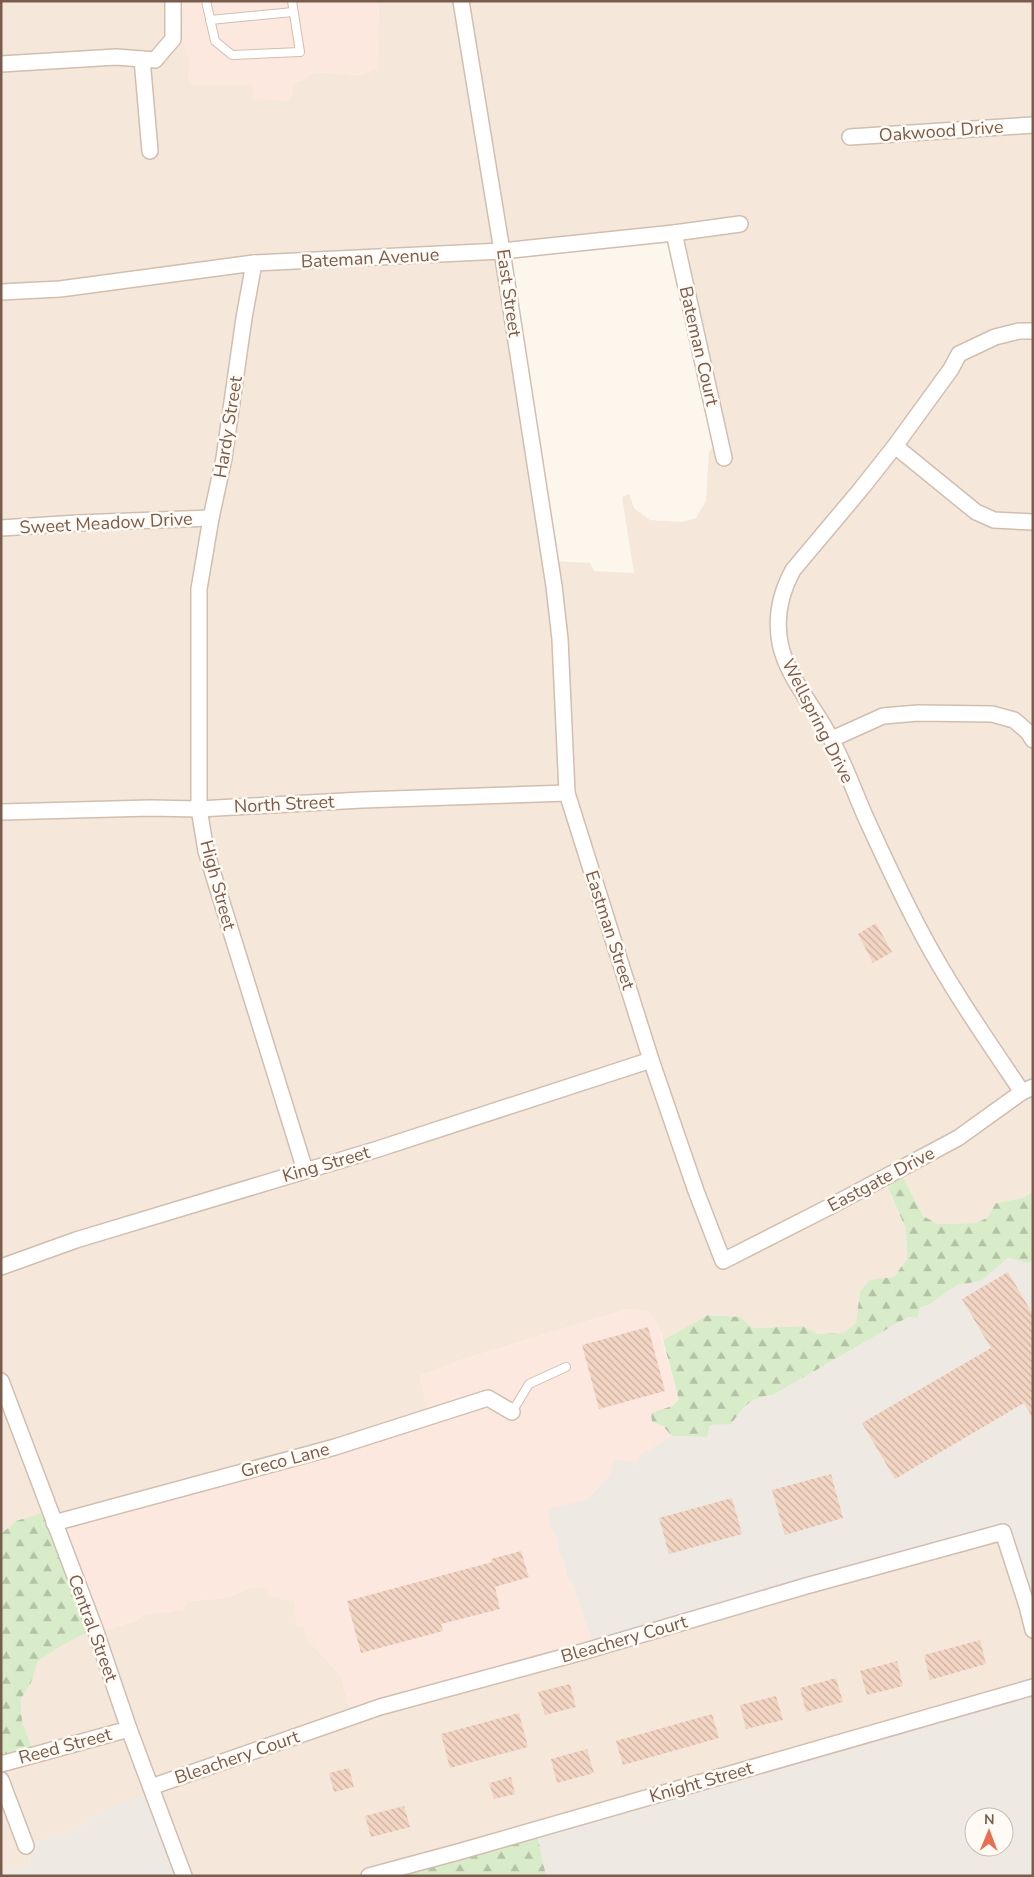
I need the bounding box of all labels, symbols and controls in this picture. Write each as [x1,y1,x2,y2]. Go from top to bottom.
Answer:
street label: Oakwood Drive [878,115,1004,147]
street label: Bateman Avenue [300,242,440,274]
street label: East Street [491,248,527,339]
street label: Bateman Court [674,284,725,409]
street label: Hardy Street [208,374,248,480]
street label: Sweet Meadow Drive [19,506,193,540]
street label: Wellspring Drive [776,655,860,787]
street label: North Street [233,789,336,819]
street label: High Street [194,837,242,933]
street label: Eastman Street [579,867,641,993]
street label: King Street [279,1140,373,1188]
street label: Eastgate Drive [823,1141,939,1217]
street label: Greco Lane [238,1437,332,1483]
street label: Central Street [62,1571,124,1686]
street label: Bleachery Court [558,1609,691,1668]
street label: Reed Street [16,1722,115,1770]
street label: Bleachery Court [171,1724,303,1790]
street label: Knight Street [647,1756,756,1808]
north arrow [964,1807,1014,1857]
text: N [984,1810,995,1829]

